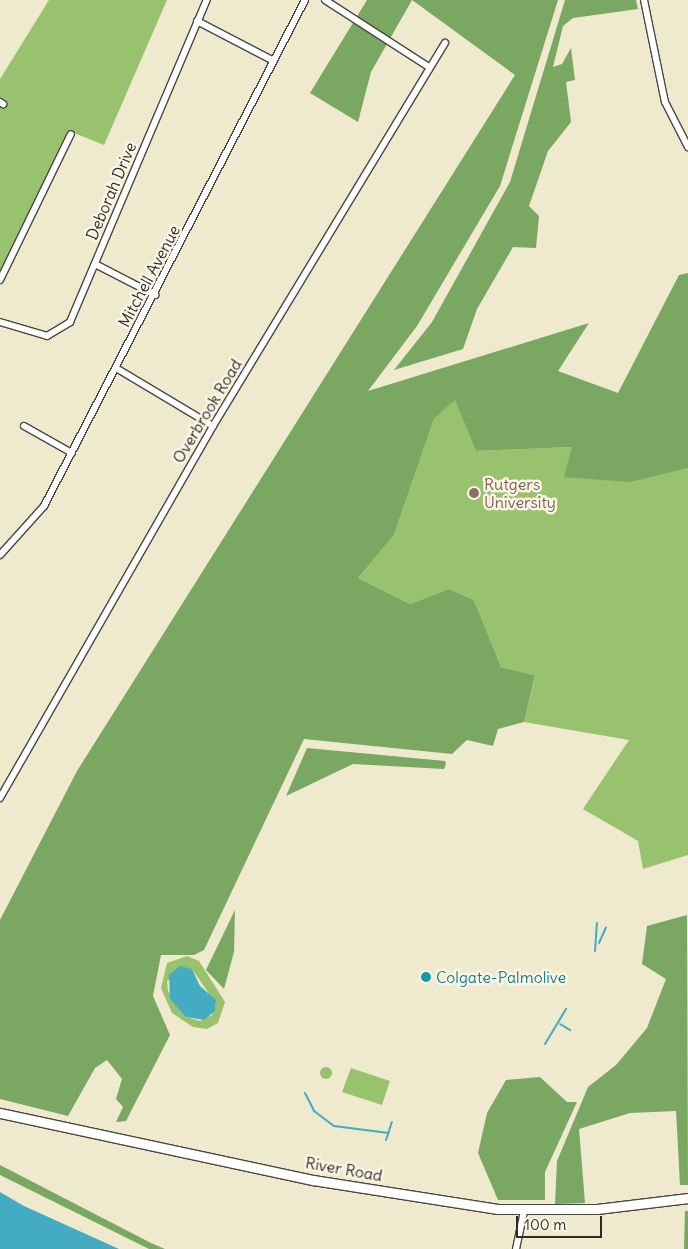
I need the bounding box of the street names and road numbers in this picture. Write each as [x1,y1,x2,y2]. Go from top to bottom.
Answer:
street label: Deborah Drive [82,139,140,243]
street label: Mitchell Avenue [114,222,184,330]
street label: Overbrook Road [168,355,246,467]
street label: River Road [304,1153,384,1185]

